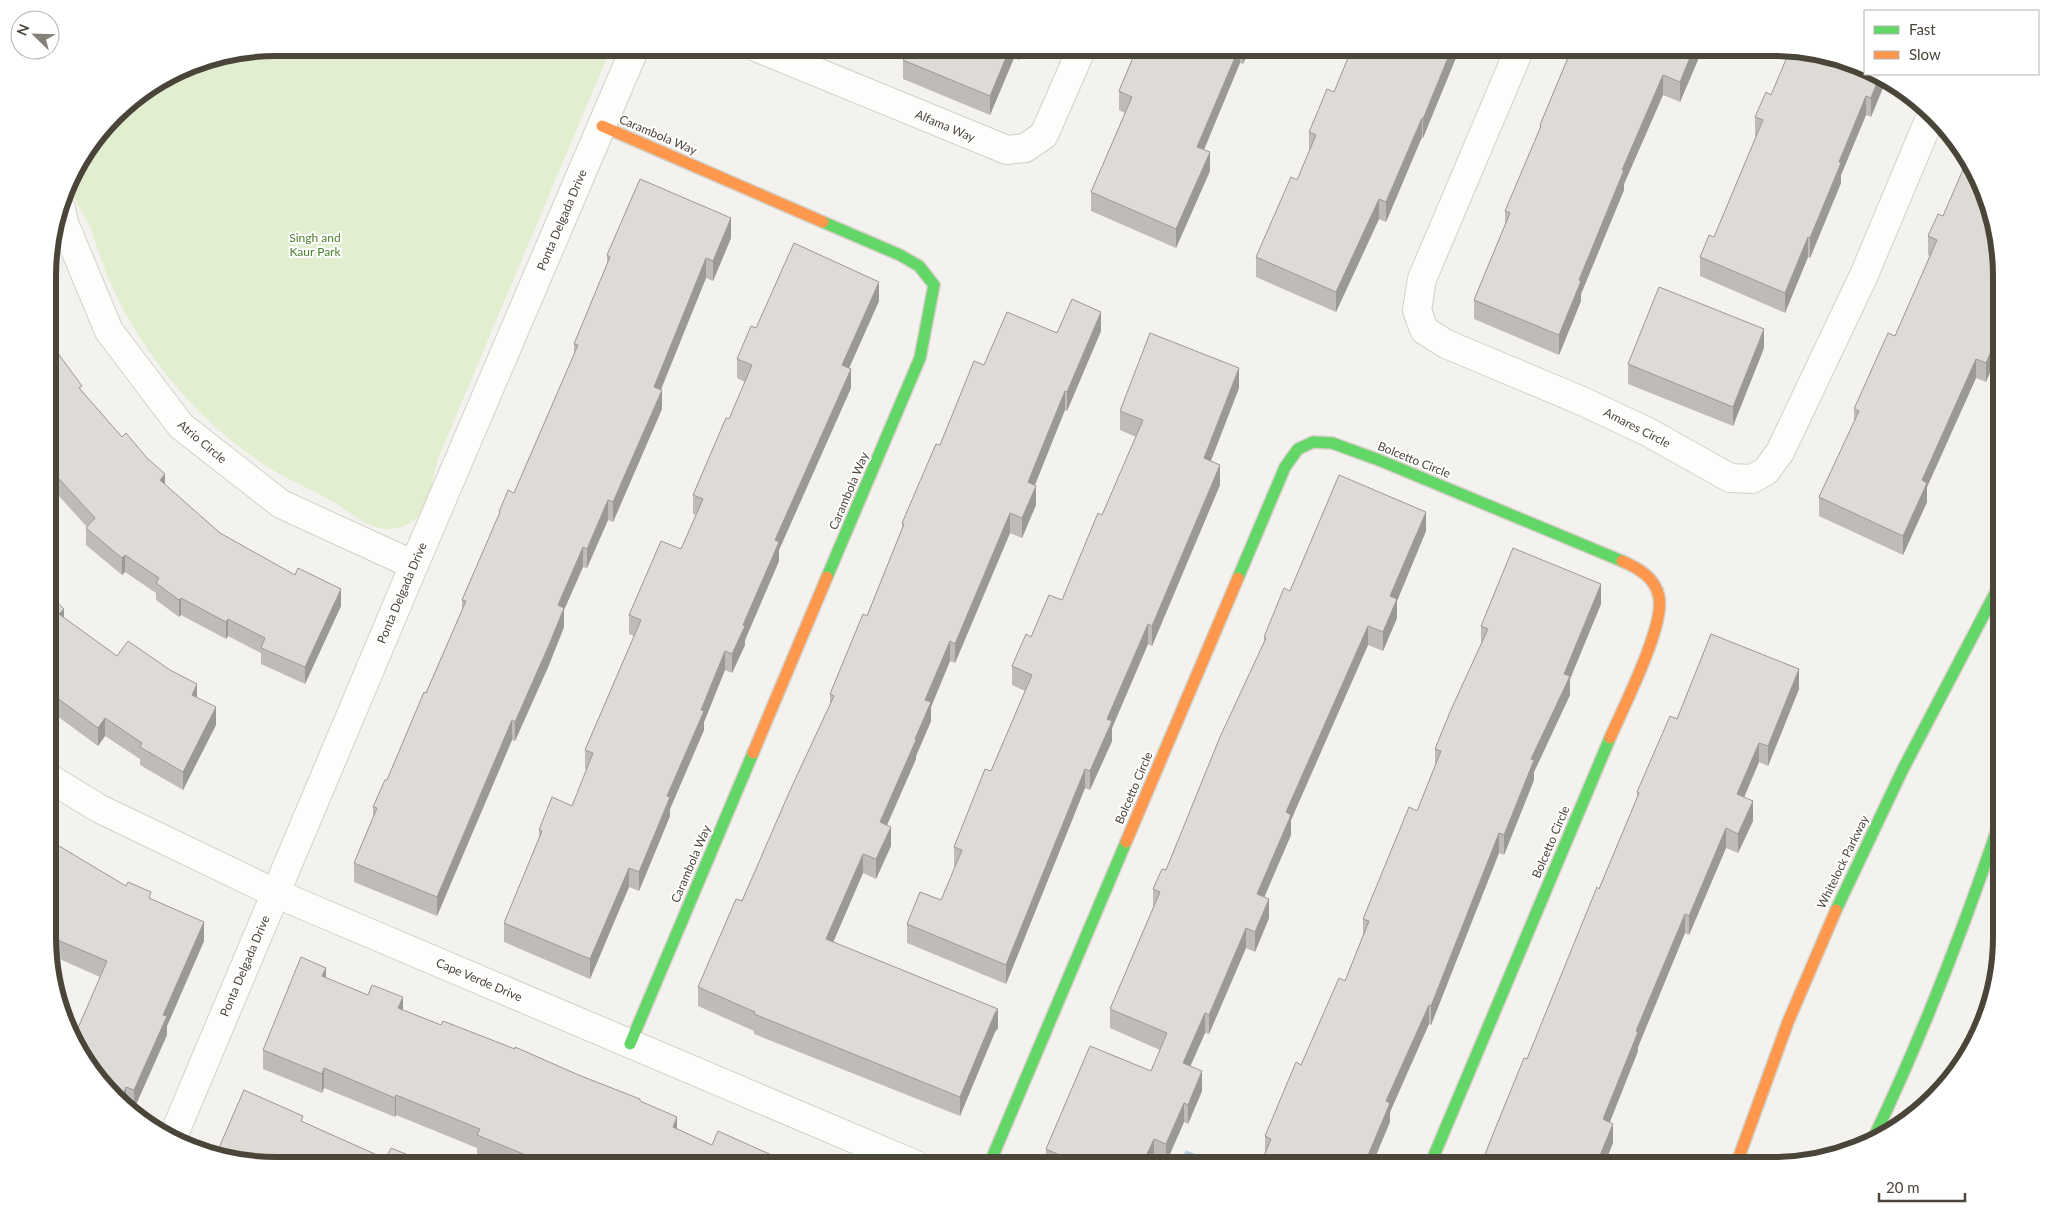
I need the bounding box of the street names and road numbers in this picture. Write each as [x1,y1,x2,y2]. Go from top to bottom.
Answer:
street label: Alfama Way [913,106,978,145]
street label: Carambola Way [617,111,700,158]
street label: Ponta Delgada Drive [533,167,590,273]
street label: Amares Circle [1601,404,1673,451]
street label: Atrio Circle [175,417,230,466]
street label: Bolcetto Circle [1376,438,1453,481]
street label: Carambola Way [825,449,872,532]
street label: Ponta Delgada Drive [373,540,430,646]
street label: Bolcetto Circle [1112,749,1156,826]
street label: Bolcetto Circle [1529,803,1573,880]
street label: Whitelock Parkway [1813,812,1872,911]
street label: Carambola Way [667,822,714,905]
street label: Ponta Delgada Drive [216,913,273,1019]
street label: Cape Verde Drive [434,955,525,1004]

